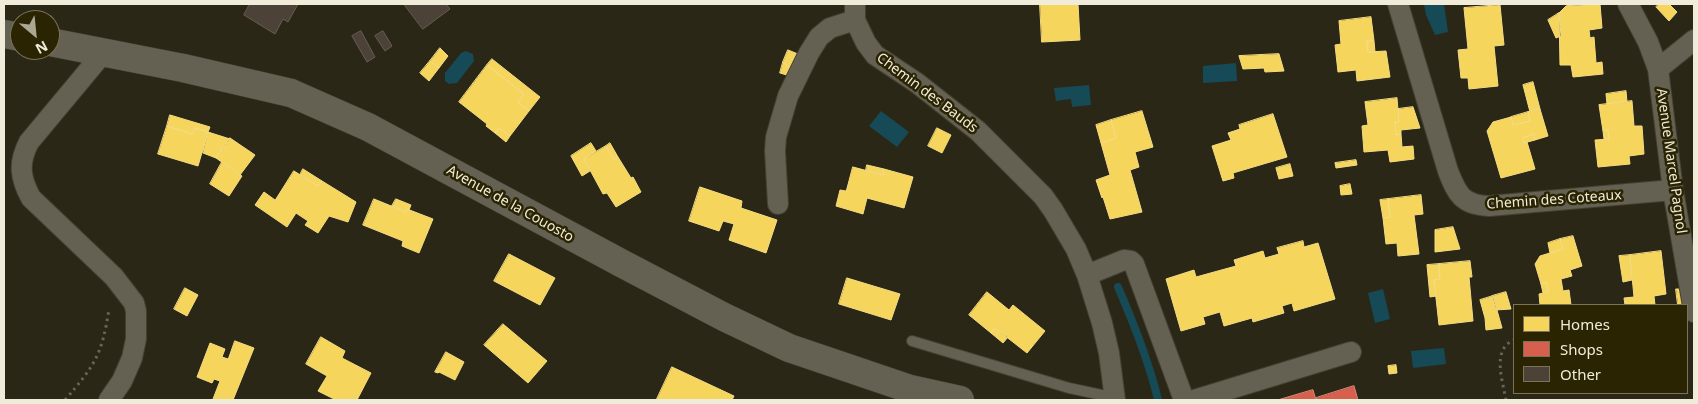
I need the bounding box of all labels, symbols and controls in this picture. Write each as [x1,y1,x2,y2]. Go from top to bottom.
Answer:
north arrow [10,10,60,60]
text: N [32,37,51,59]
street label: Chemin des Bauds [873,50,981,136]
street label: Avenue Marcel Pagnol [1652,87,1690,235]
street label: Avenue de la Couosto [444,162,576,246]
street label: Chemin des Coteaux [1486,187,1622,213]
legend [1513,304,1688,394]
text: Homes [1560,314,1610,334]
text: Shops [1560,339,1603,359]
text: Other [1560,364,1601,384]

